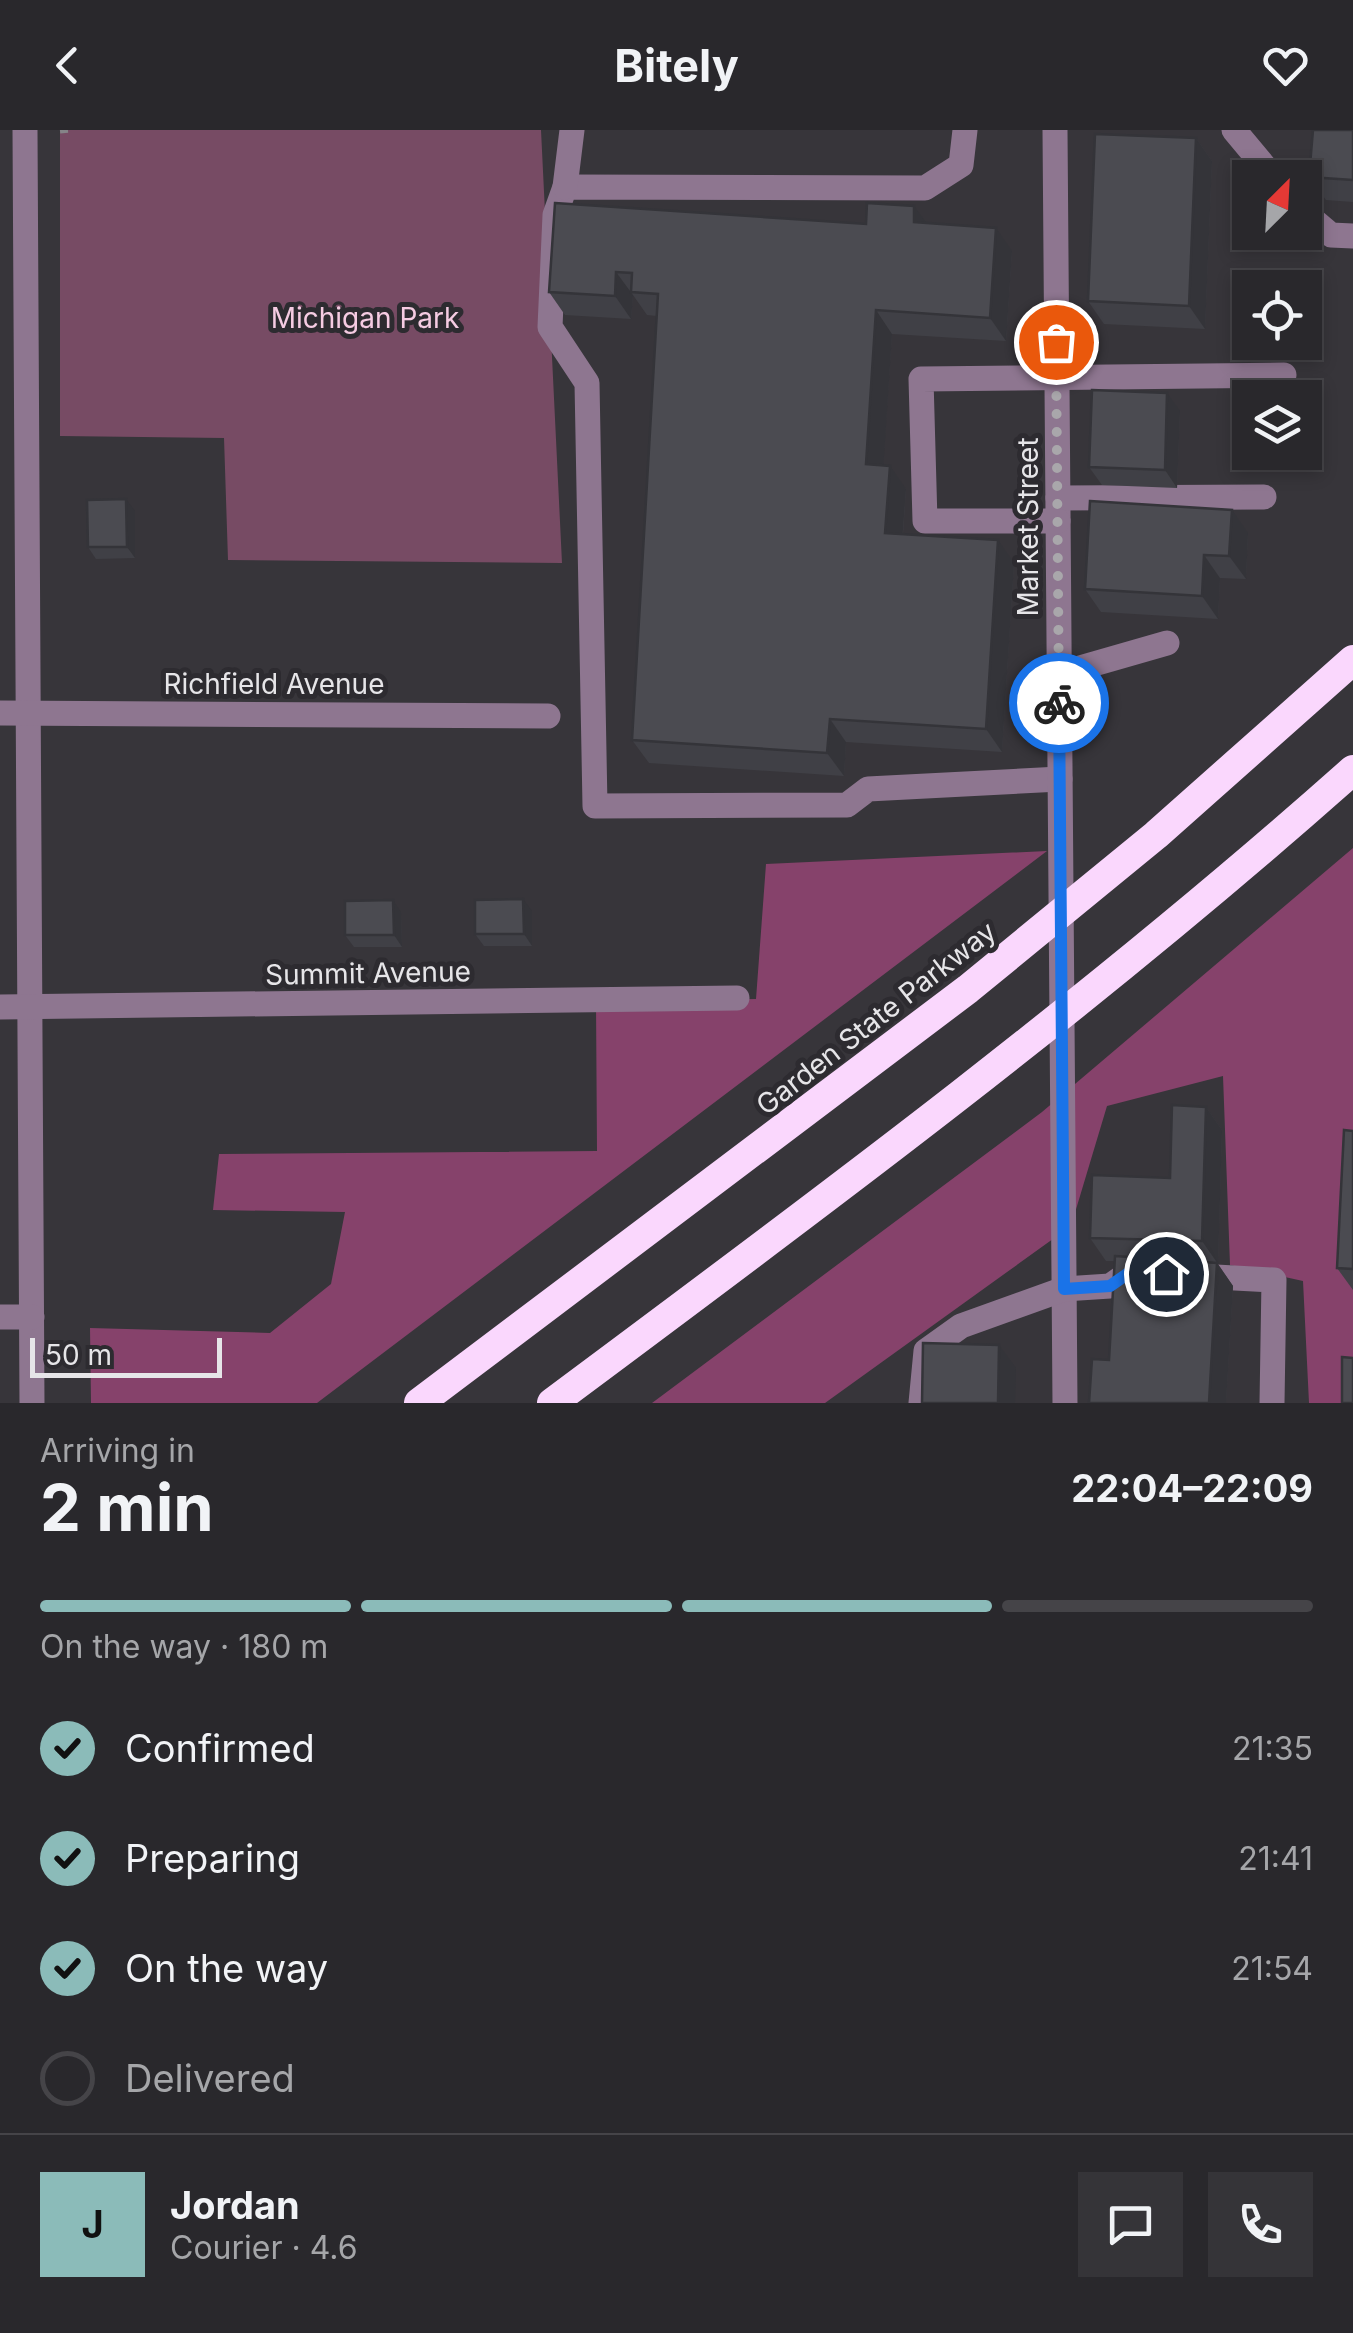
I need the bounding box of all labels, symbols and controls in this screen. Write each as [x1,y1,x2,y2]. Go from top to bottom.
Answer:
icon: back [40,38,95,93]
text: Bitely [614,38,739,93]
icon: heart [1258,38,1313,93]
north arrow [1232,160,1322,250]
map controls [1232,160,1322,470]
button: locate [1232,270,1322,360]
pin [1014,300,1099,385]
park label: Michigan Park [271,301,459,335]
icon: bag [1029,315,1084,370]
button: layers [1232,380,1322,470]
street label: Market Street [1011,437,1045,617]
courier [1009,653,1109,753]
street label: Richfield Avenue [164,667,384,701]
icon: bike [1032,676,1087,731]
street label: Garden State Parkway [749,914,1003,1122]
street label: Summit Avenue [265,954,471,992]
pin [1124,1232,1209,1317]
icon: home [1139,1247,1194,1302]
scale bar [30,1333,222,1378]
text: 50 m [45,1338,112,1372]
text: Arriving in [40,1431,195,1470]
text: 22:04–22:09 [1071,1465,1313,1511]
text: 2 min [40,1468,214,1547]
text: On the way · 180 m [40,1627,328,1666]
icon: check [40,1721,95,1776]
text: Confirmed [125,1725,315,1771]
text: 21:35 [1232,1729,1313,1768]
icon: check [40,1831,95,1886]
text: Preparing [125,1835,300,1881]
text: 21:41 [1238,1839,1313,1878]
icon: check [40,1941,95,1996]
text: On the way [125,1945,328,1991]
text: 21:54 [1231,1949,1313,1988]
text: Delivered [125,2055,295,2101]
button: chat [1078,2172,1183,2277]
button: phone [1208,2172,1313,2277]
text: Jordan [170,2182,300,2228]
text: J [81,2201,104,2247]
text: Courier · 4.6 [170,2228,358,2267]

